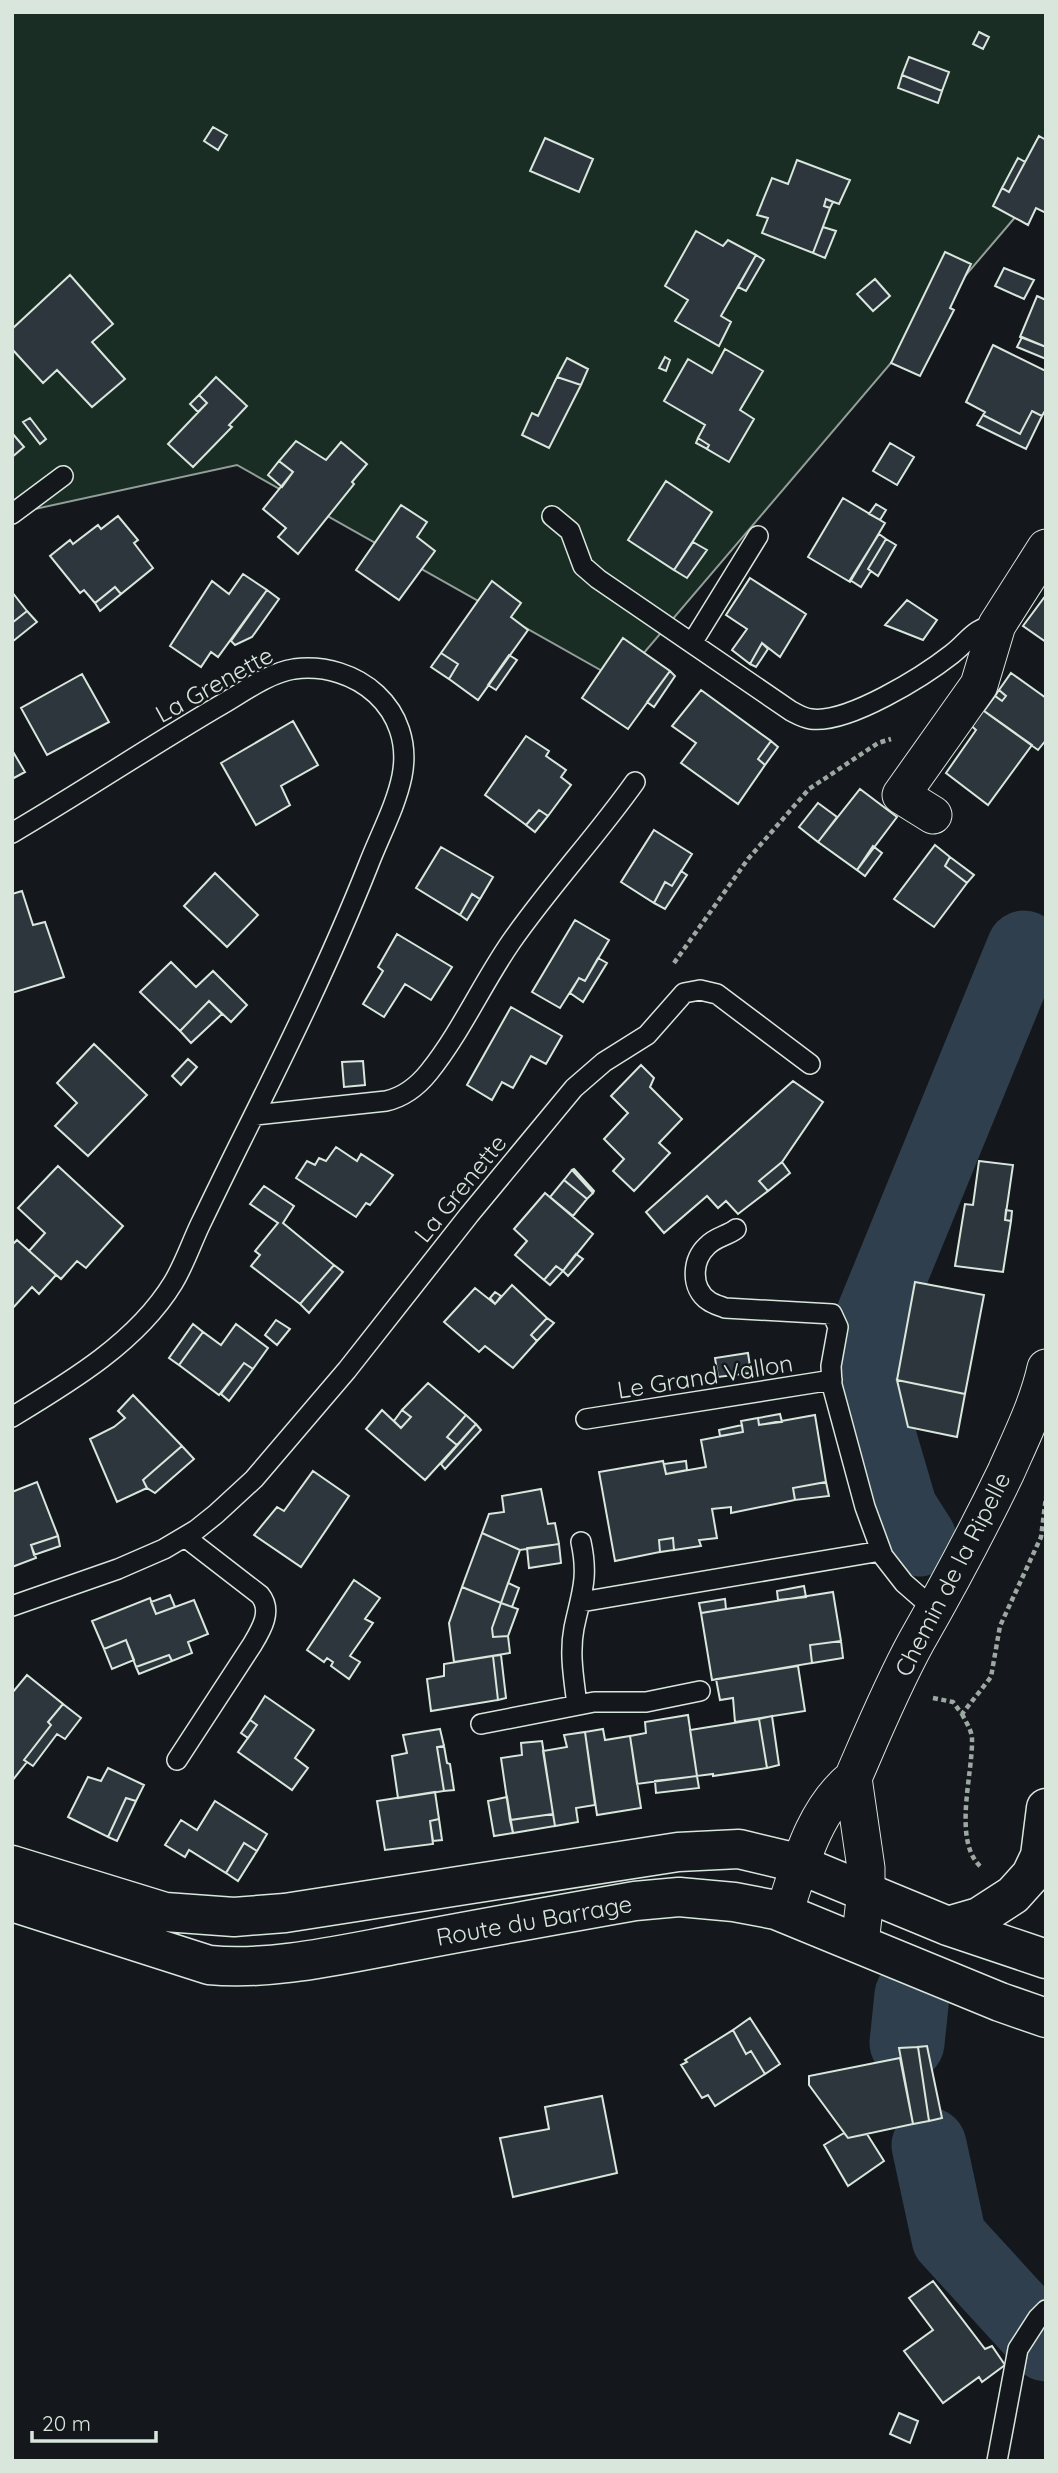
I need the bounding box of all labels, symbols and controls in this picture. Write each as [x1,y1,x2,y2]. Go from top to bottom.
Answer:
street label: La Grenette [150,639,278,729]
street label: La Grenette [407,1128,513,1248]
street label: Le Grand Vallon [615,1347,795,1405]
street label: Chemin de la Ripelle [888,1467,1016,1681]
street label: Route du Barrage [434,1888,634,1952]
scale bar [32,2400,156,2444]
text: 20 m [42,2410,91,2436]

